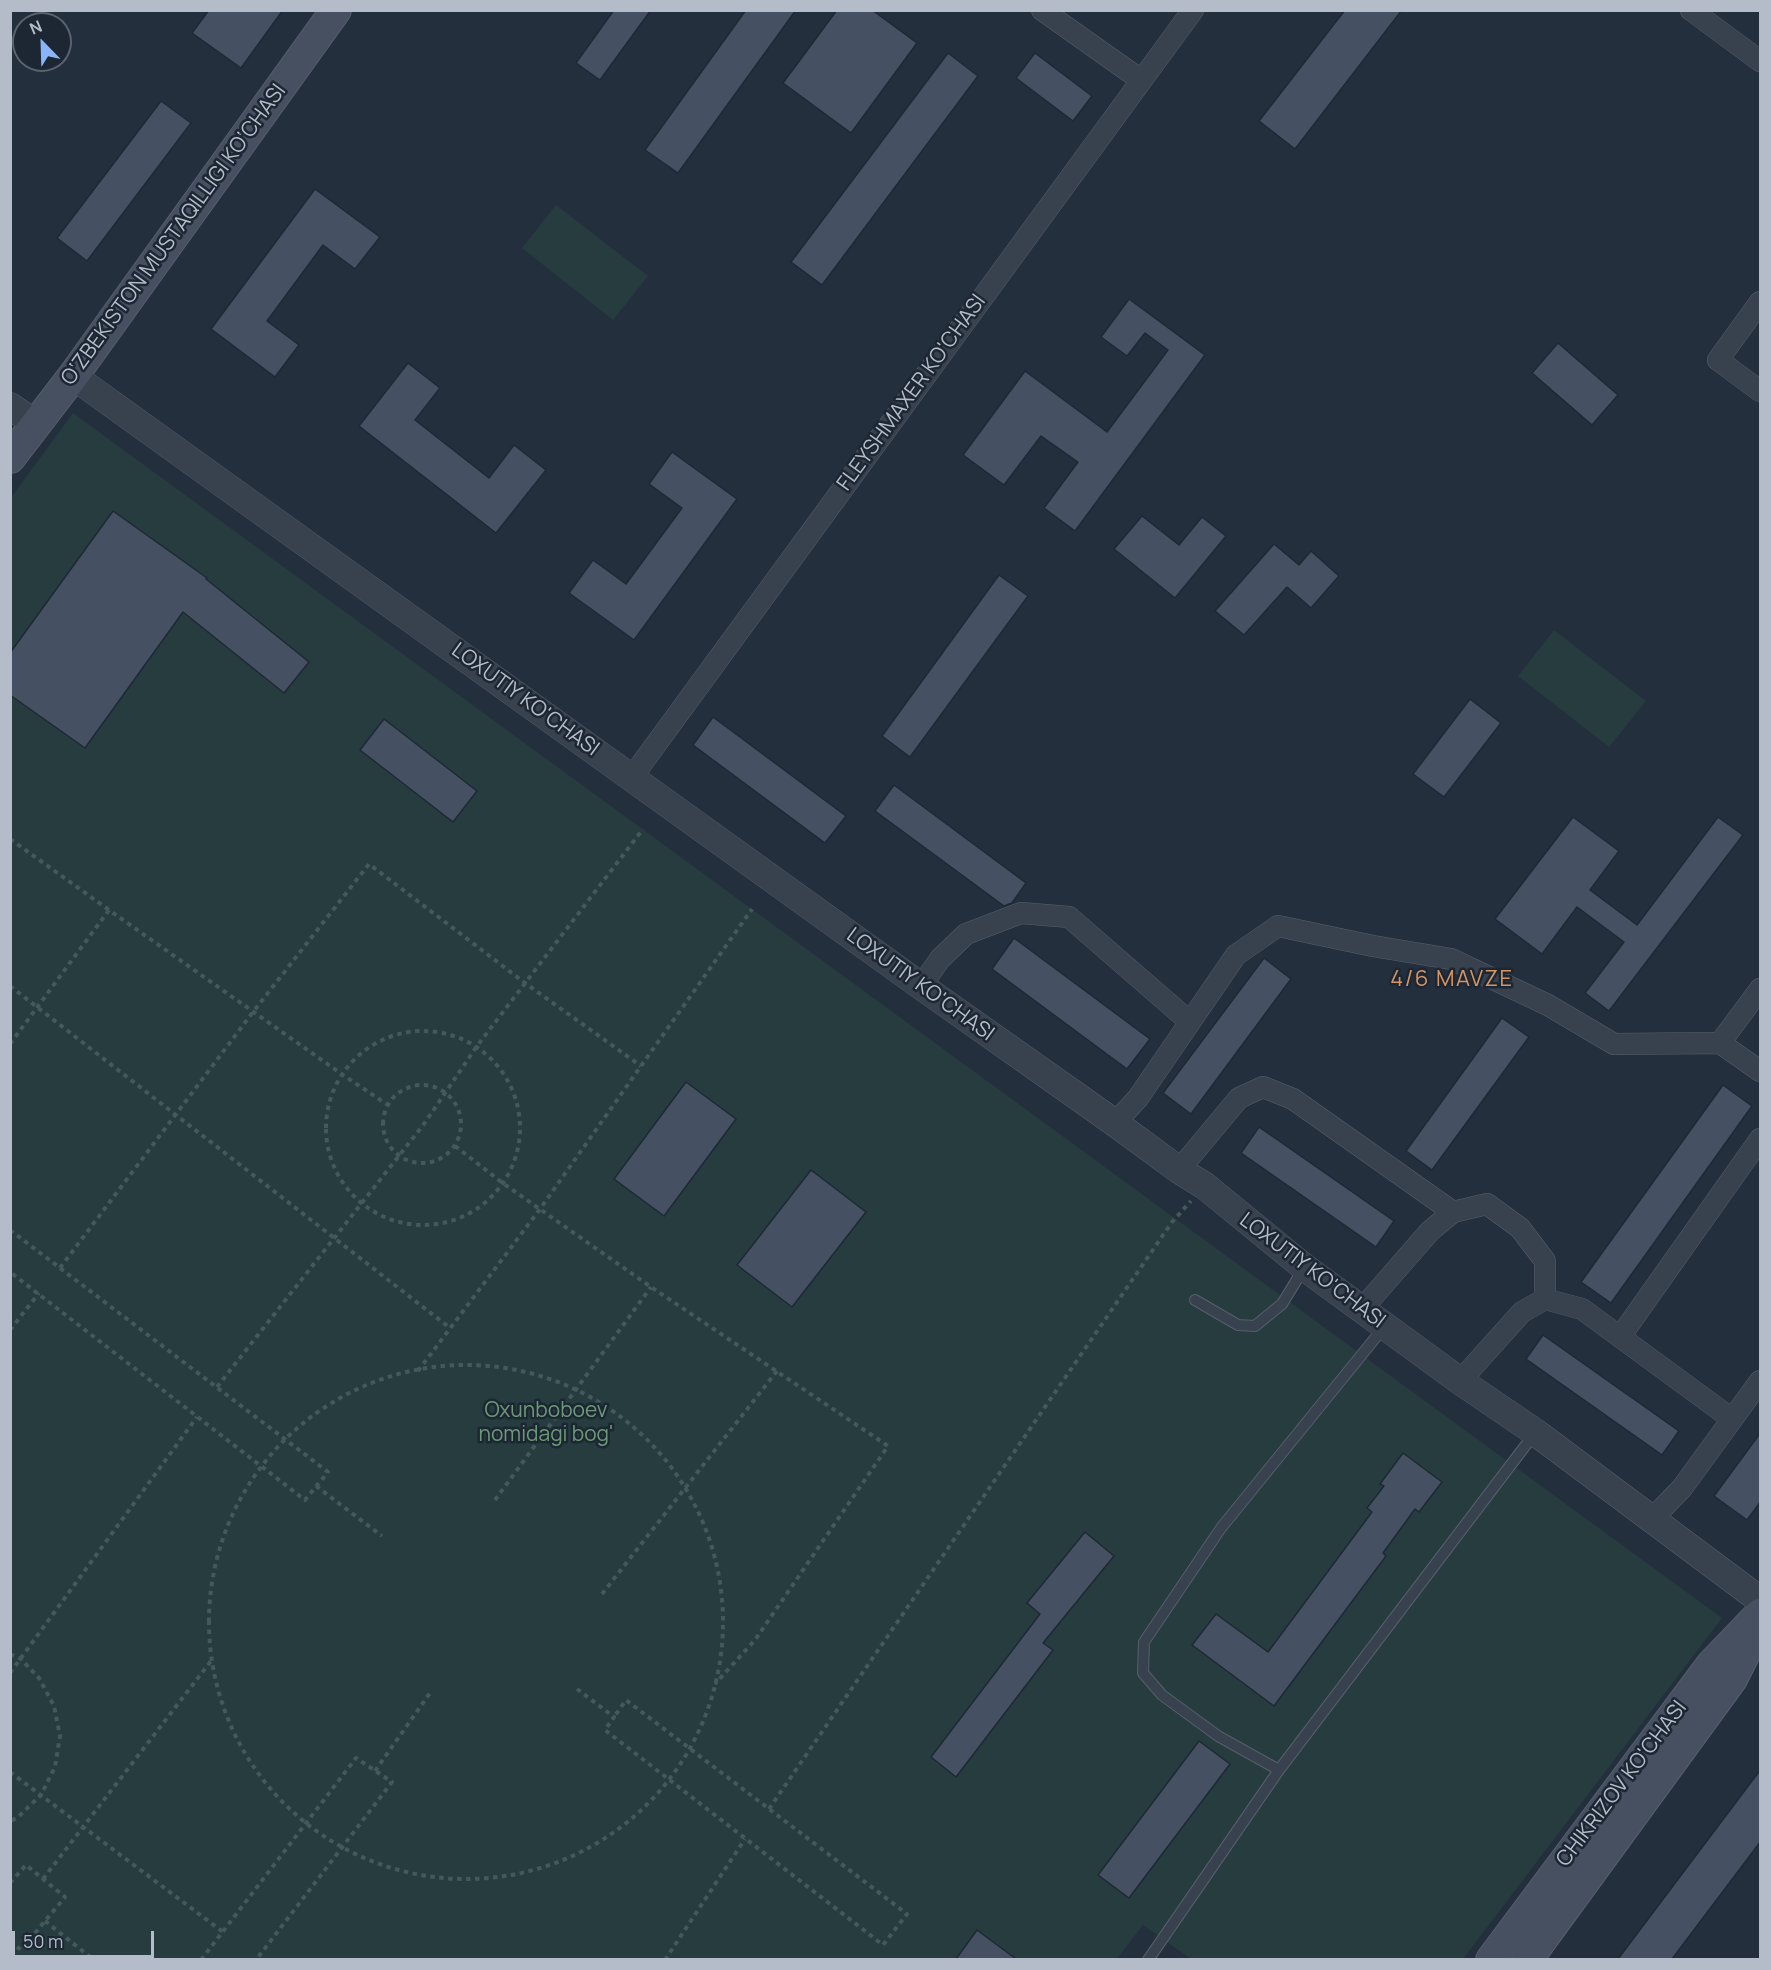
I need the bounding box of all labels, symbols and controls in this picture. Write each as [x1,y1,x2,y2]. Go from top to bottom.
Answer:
north arrow [12,12,72,72]
text: N [26,15,45,40]
street label: O‘ZBEKISTON MUSTAQILLIGI KO‘CHASI [56,80,292,390]
street label: FLEYSHMAXER KO'CHASI [832,290,992,496]
street label: LOXUTIY KO'CHASI [446,638,604,762]
street label: LOXUTIY KO'CHASI [841,923,999,1047]
district label: 4/6 MAVZE [1390,967,1514,993]
street label: LOXUTIY KO'CHASI [1234,1208,1390,1334]
park label: Oxunboboev nomidagi bog' [479,1398,613,1448]
street label: CHIKRIZOV KO'CHASI [1552,1696,1692,1872]
scale bar [15,1919,158,1957]
text: 50 m [23,1929,63,1953]

